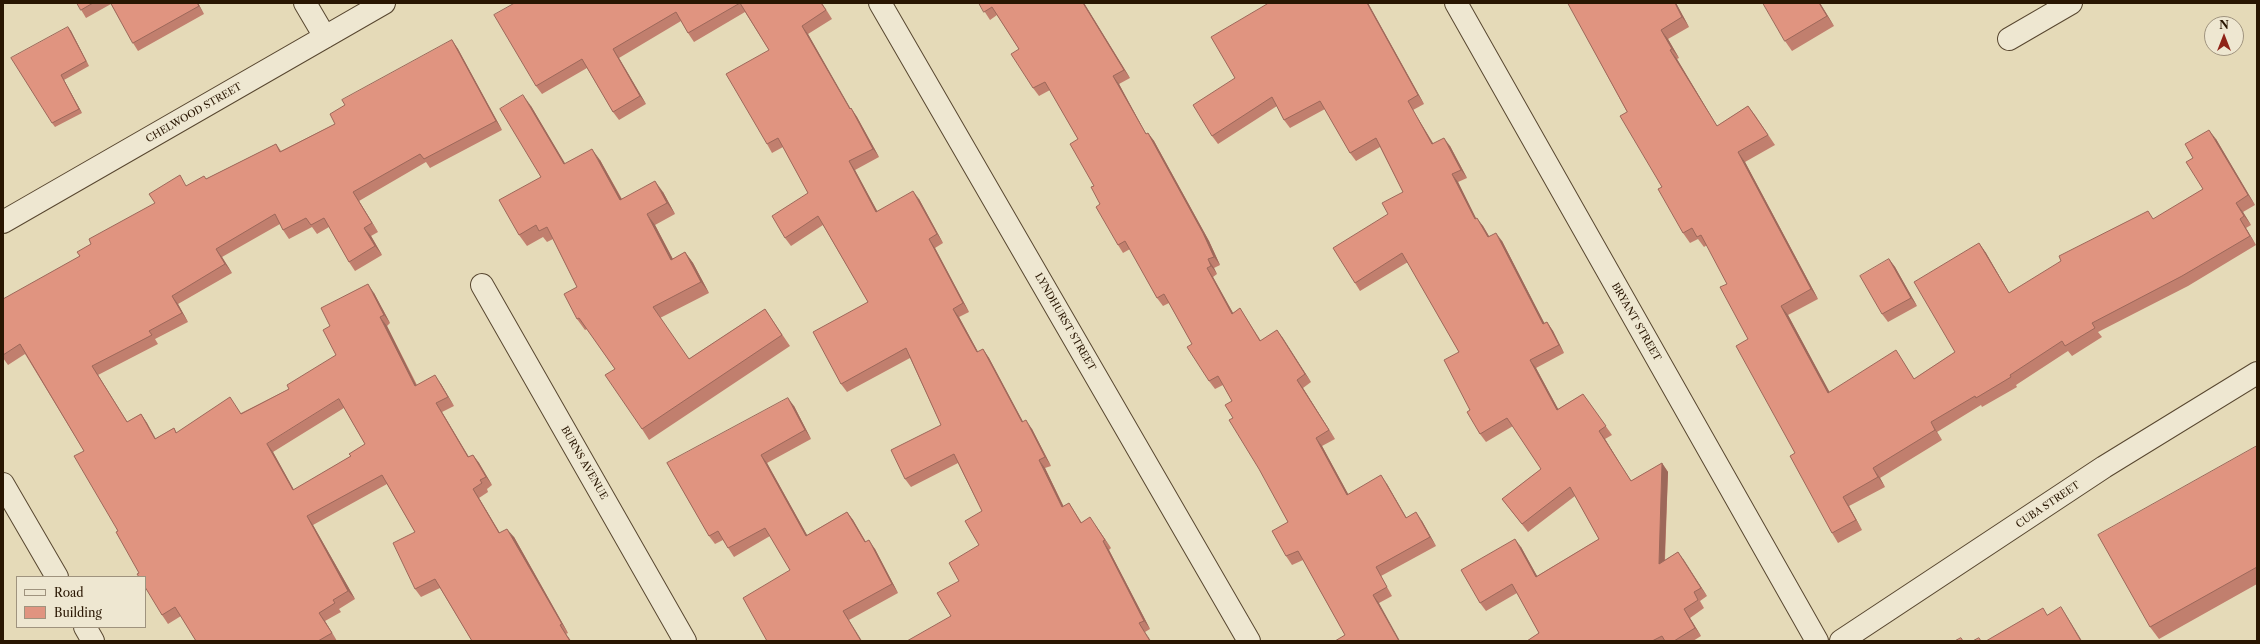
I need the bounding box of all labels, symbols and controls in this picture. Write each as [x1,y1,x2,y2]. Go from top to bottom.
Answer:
north arrow [2204,16,2244,56]
text: N [2219,18,2229,32]
street label: CHELWOOD STREET [144,81,244,145]
street label: LYNDHURST STREET [1032,271,1098,373]
street label: BRYANT STREET [1609,281,1663,363]
street label: BURNS AVENUE [558,424,610,502]
street label: CUBA STREET [2014,479,2082,531]
legend [16,576,146,628]
text: Road [54,585,84,600]
text: Building [54,605,102,620]

